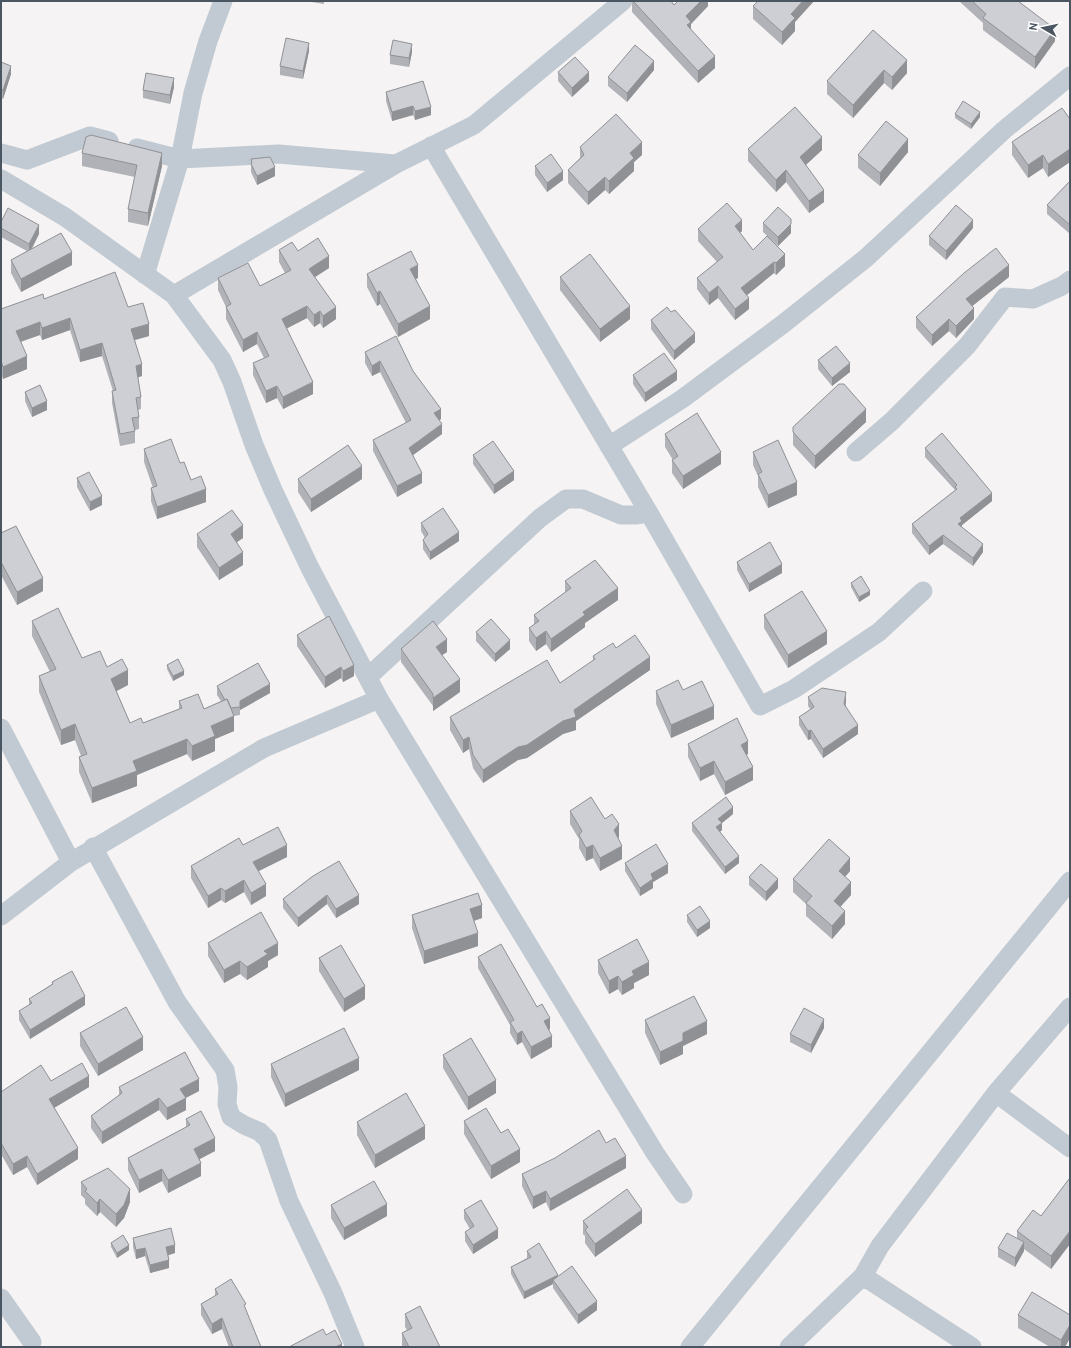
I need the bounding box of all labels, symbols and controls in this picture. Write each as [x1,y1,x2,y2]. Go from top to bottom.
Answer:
north arrow [1023,8,1063,48]
text: N [1026,22,1041,31]

